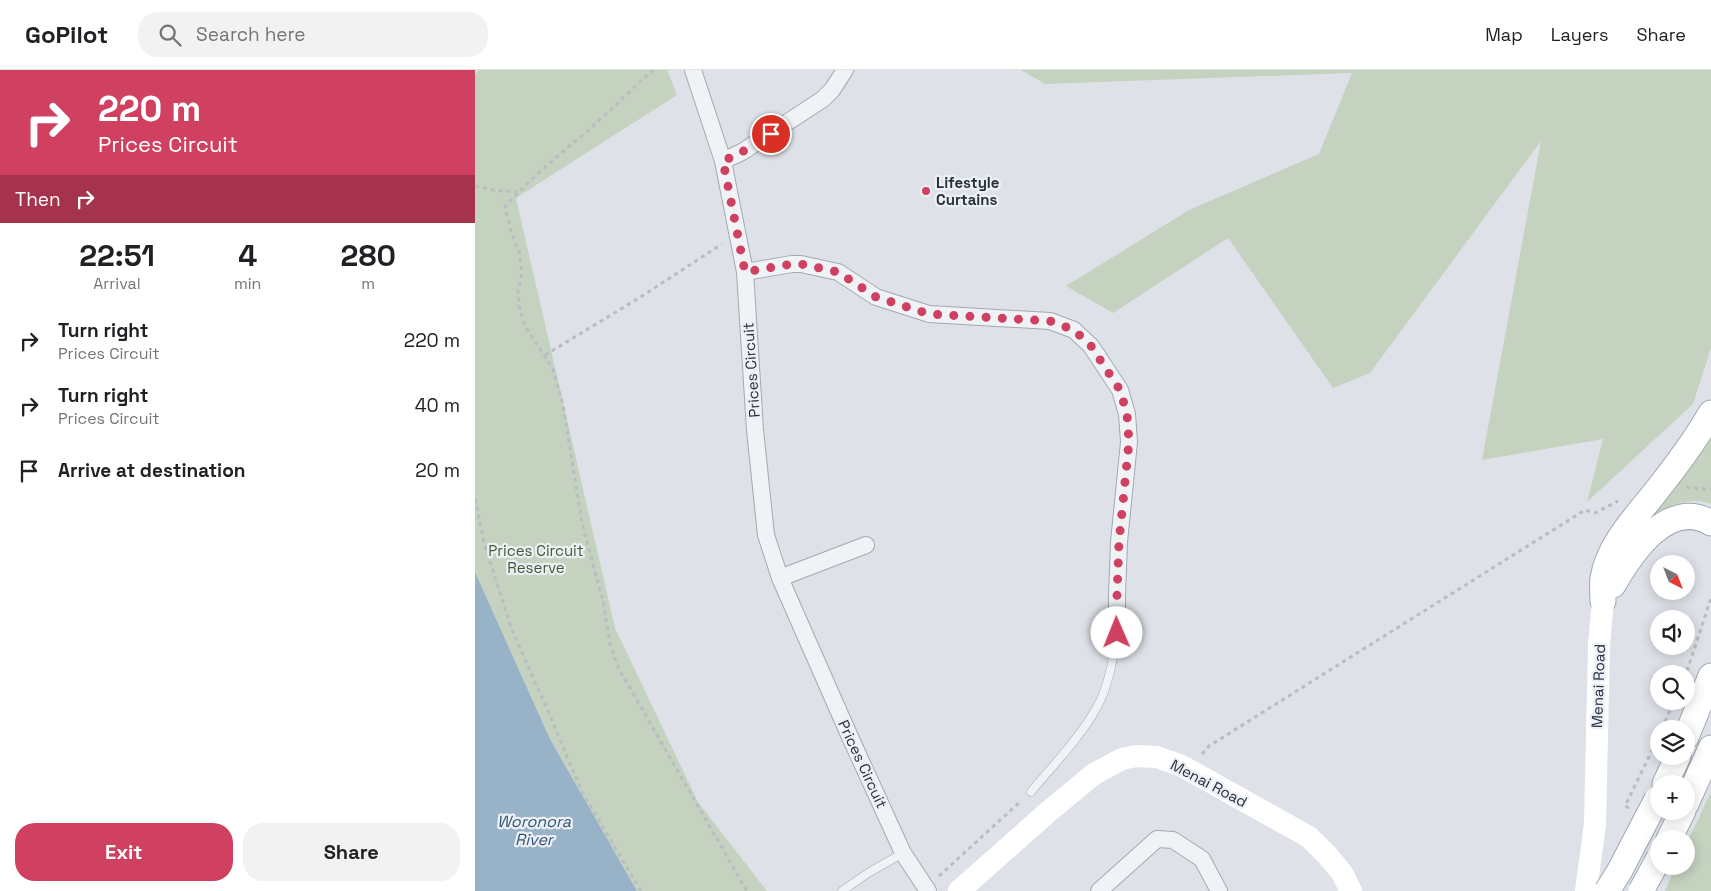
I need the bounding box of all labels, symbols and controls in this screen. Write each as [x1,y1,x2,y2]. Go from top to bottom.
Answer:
search box [138,12,488,57]
text: GoPilot [25,19,108,50]
icon: search [156,21,184,49]
text: Search here [196,22,306,47]
text: Map [1485,23,1523,46]
text: Layers [1551,23,1608,46]
text: Share [1636,23,1686,46]
text: 220 m [98,87,201,131]
icon: right [15,90,80,155]
pin [750,113,792,155]
icon: arrive [757,120,785,148]
text: Prices Circuit [98,130,238,158]
place label: Lifestyle Curtains [936,173,1000,209]
icon: right [71,185,99,213]
marker: Lifestyle Curtains [920,185,932,197]
text: Then [15,187,61,212]
text: 22:51 [79,236,155,275]
text: 4 [238,236,257,275]
text: 280 [341,236,396,275]
text: Arrival [93,273,141,294]
text: min [234,273,261,294]
text: m [361,273,375,294]
text: Turn right [58,318,148,343]
street label: Prices Circuit [738,322,764,418]
icon: right [15,327,43,355]
text: 220 m [404,328,460,353]
text: Prices Circuit [58,343,160,364]
text: Turn right [58,383,148,408]
icon: right [15,392,43,420]
text: 40 m [415,393,460,418]
text: Prices Circuit [58,408,160,429]
icon: arrive [15,457,43,485]
text: Arrive at destination [58,458,246,483]
text: 20 m [415,458,460,483]
park label: Prices Circuit Reserve [488,541,584,577]
north arrow [1650,555,1695,600]
map controls [1650,555,1695,875]
position arrow [1090,606,1142,658]
button: sound [1650,610,1695,655]
street label: Menai Road [1587,644,1609,728]
button: search [1650,665,1695,710]
street label: Prices Circuit [834,717,892,811]
button: layers [1650,720,1695,765]
street label: Menai Road [1167,755,1251,811]
button: + [1650,775,1695,820]
water label: Woronora River [497,811,572,850]
button: Exit [15,823,233,881]
button: Share [243,823,460,881]
button: − [1650,830,1695,875]

